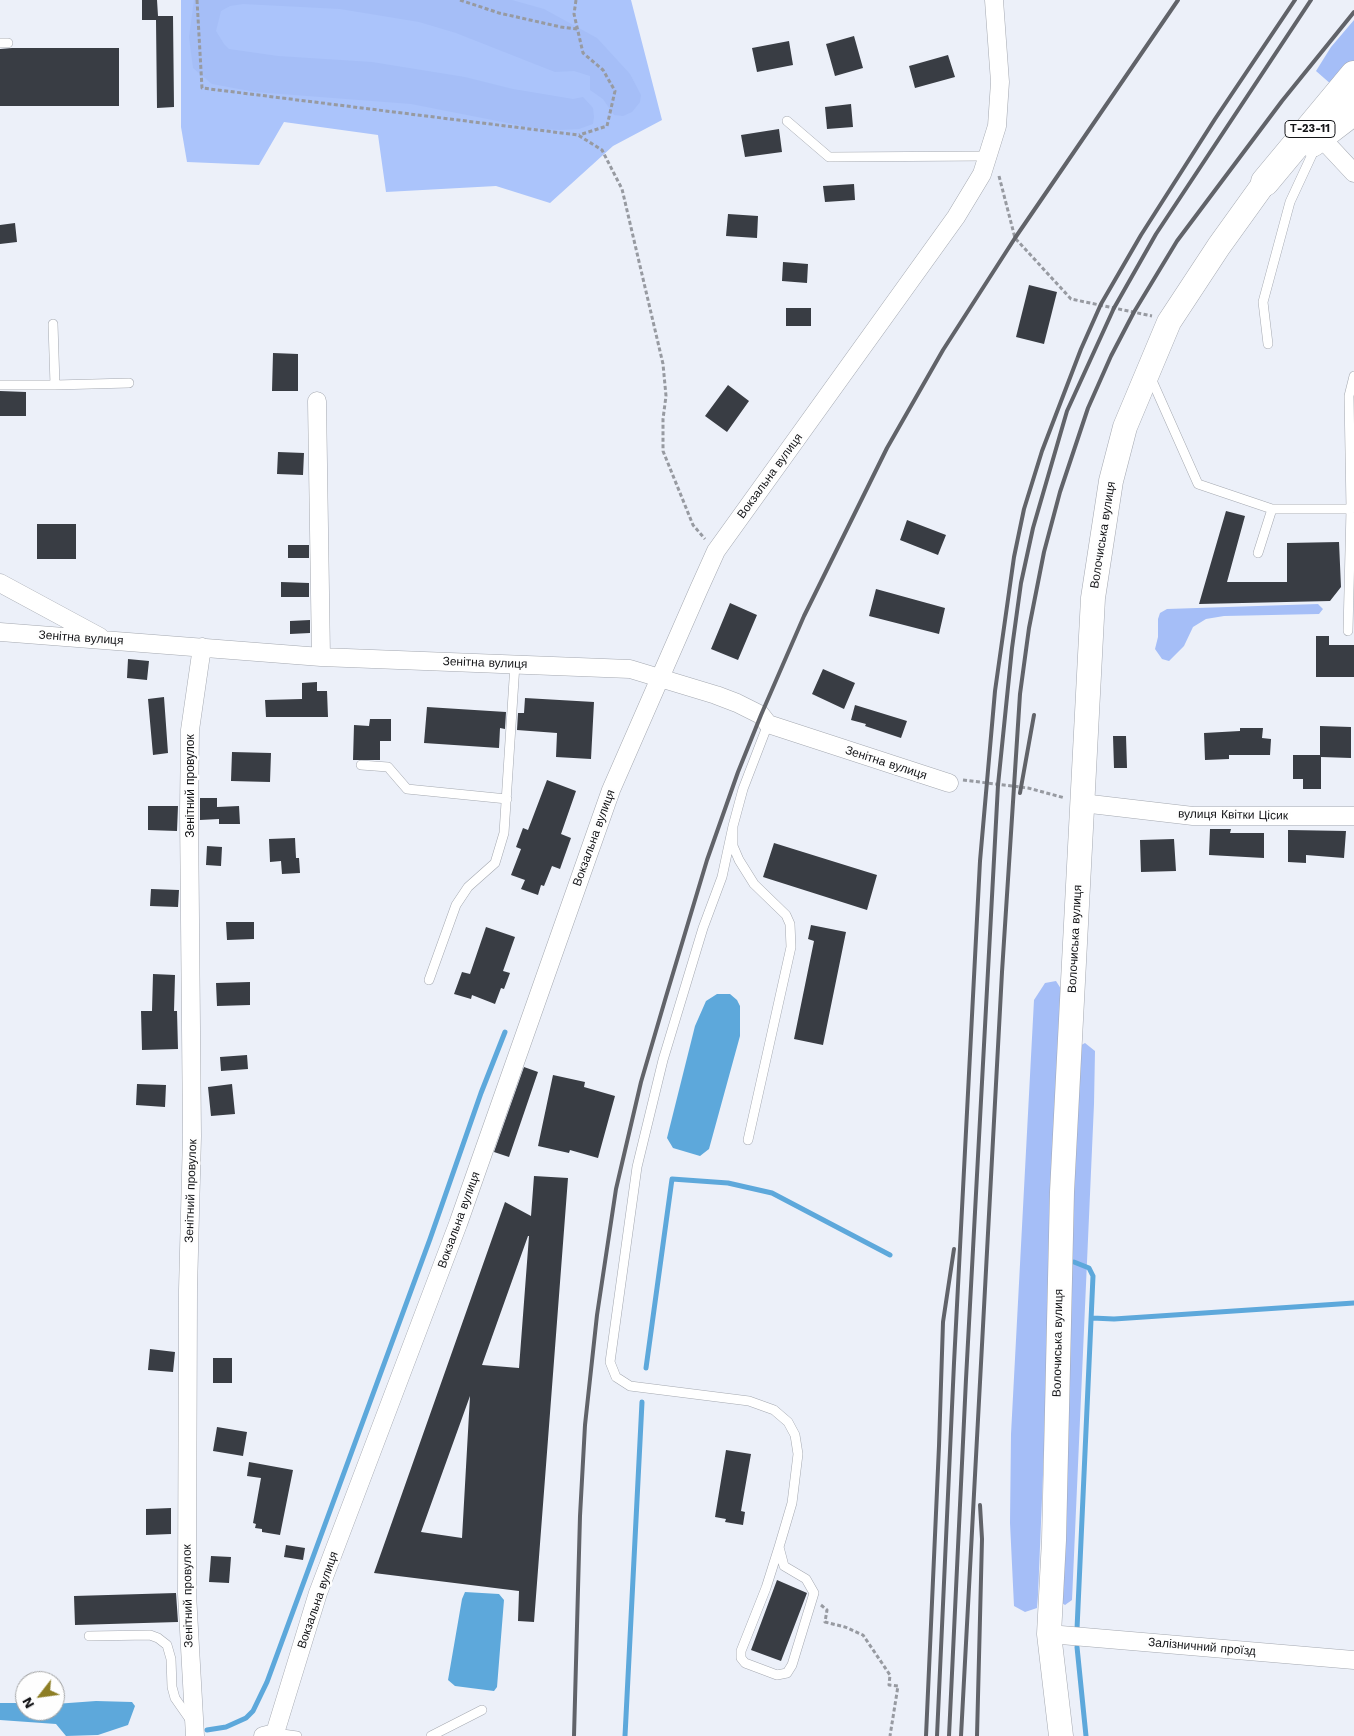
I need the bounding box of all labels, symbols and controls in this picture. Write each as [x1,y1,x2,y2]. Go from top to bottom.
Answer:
road number: Т-23-11 [1285,120,1335,138]
street label: Вокзальна вулиця [734,431,806,521]
street label: Волочиська вулиця [1087,480,1119,590]
street label: Зенітна вулиця [38,628,124,648]
street label: Зенітна вулиця [442,654,528,672]
street label: Зенітний провулок [183,734,197,838]
street label: Зенітна вулиця [843,743,929,783]
street label: Вокзальна вулиця [570,788,618,888]
street label: вулиця Квітки Цісик [1178,807,1288,823]
street label: Волочиська вулиця [1065,885,1085,993]
street label: Зенітний провулок [182,1139,200,1243]
street label: Вокзальна вулиця [435,1170,483,1270]
street label: Волочиська вулиця [1050,1289,1066,1397]
street label: Зенітний провулок [180,1544,196,1648]
street label: Вокзальна вулиця [295,1550,341,1650]
street label: Залізничний проїзд [1147,1635,1257,1659]
north arrow [15,1671,65,1721]
text: N [18,1695,37,1711]

